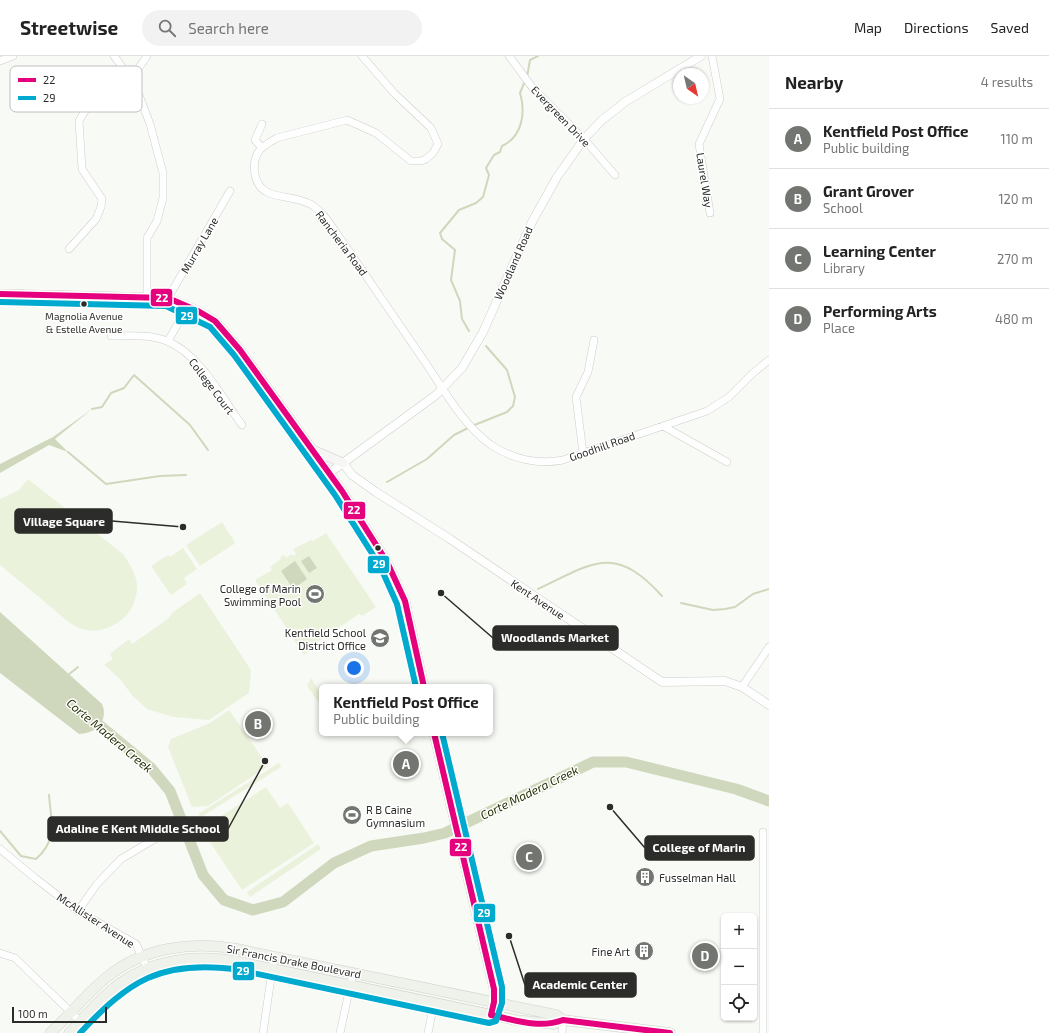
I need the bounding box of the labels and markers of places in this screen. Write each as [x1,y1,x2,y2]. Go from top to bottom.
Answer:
marker: Magnolia Avenue & Estelle Avenue [79,299,89,309]
place label: Magnolia Avenue & Estelle Avenue [45,310,123,335]
callout: Village Square [15,509,112,533]
unlabelled marker [373,543,383,553]
place label: College of Marin Swimming Pool [220,582,302,608]
sports icon: College of Marin Swimming Pool [304,583,326,605]
place label: Kentfield School District Office [285,626,367,652]
callout: Woodlands Market [493,626,618,650]
school or university icon: Kentfield School District Office [369,627,391,649]
pin: B [245,709,271,739]
pin: A [393,749,419,779]
place label: R B Caine Gymnasium [366,803,425,829]
sports icon: R B Caine Gymnasium [341,804,363,826]
callout: Adaline E Kent Middle School [48,817,228,841]
callout: College of Marin [645,836,754,860]
pin: C [516,842,542,872]
building icon: Fusselman Hall [634,866,656,888]
place label: Fusselman Hall [659,871,737,884]
building icon: Fine Art [633,940,655,962]
pin: D [692,941,718,971]
place label: Fine Art [591,945,630,958]
callout: Academic Center [525,973,636,997]

